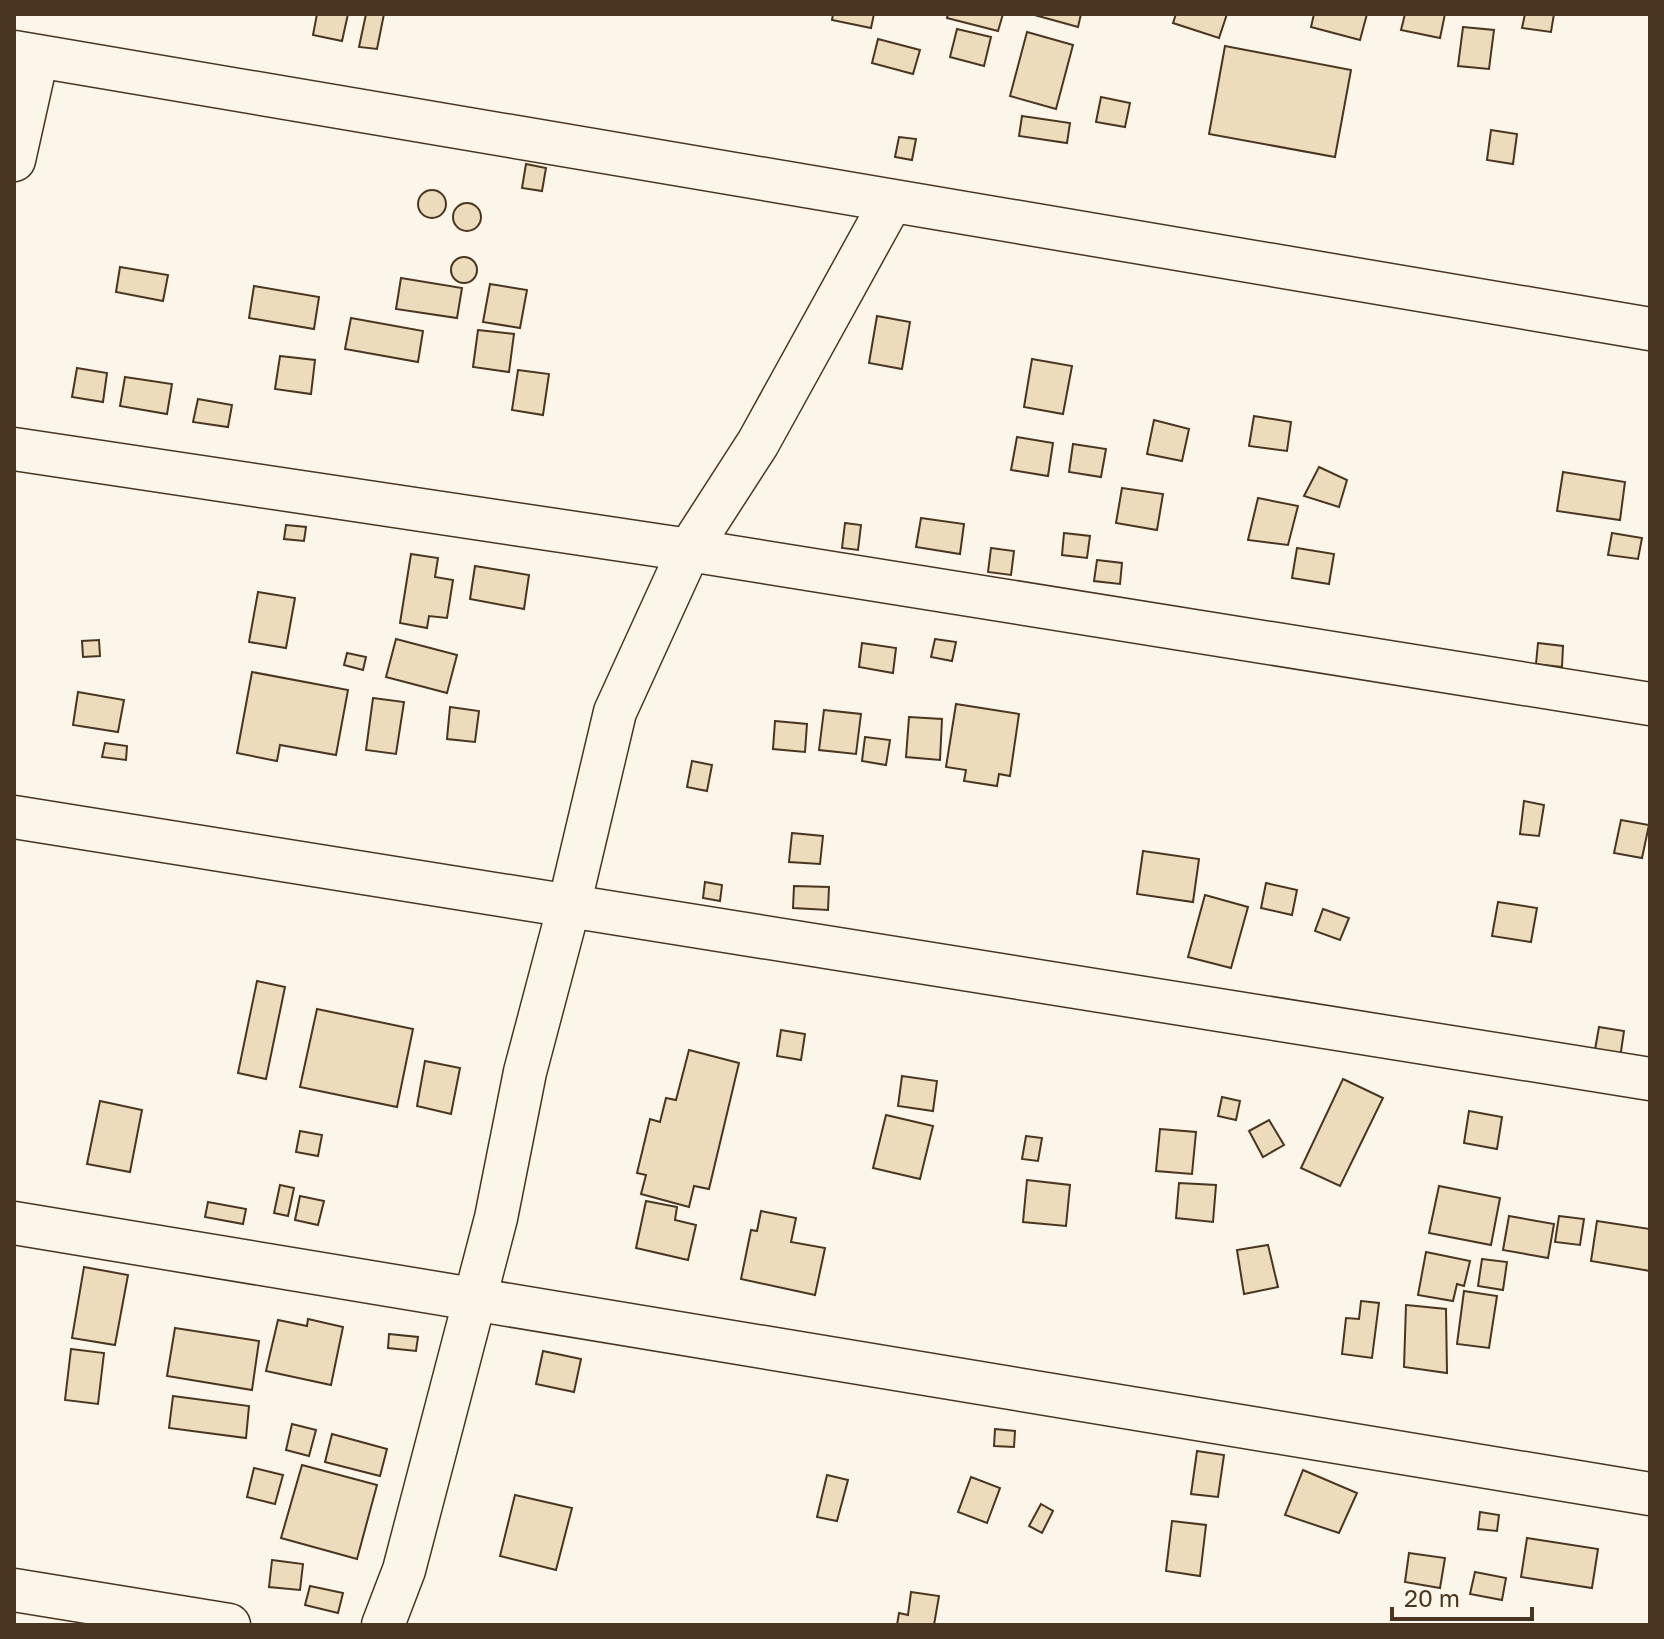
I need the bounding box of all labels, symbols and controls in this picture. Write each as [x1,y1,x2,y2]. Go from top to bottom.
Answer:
scale bar [1392,1571,1532,1621]
text: 20 m [1404,1583,1460,1612]

